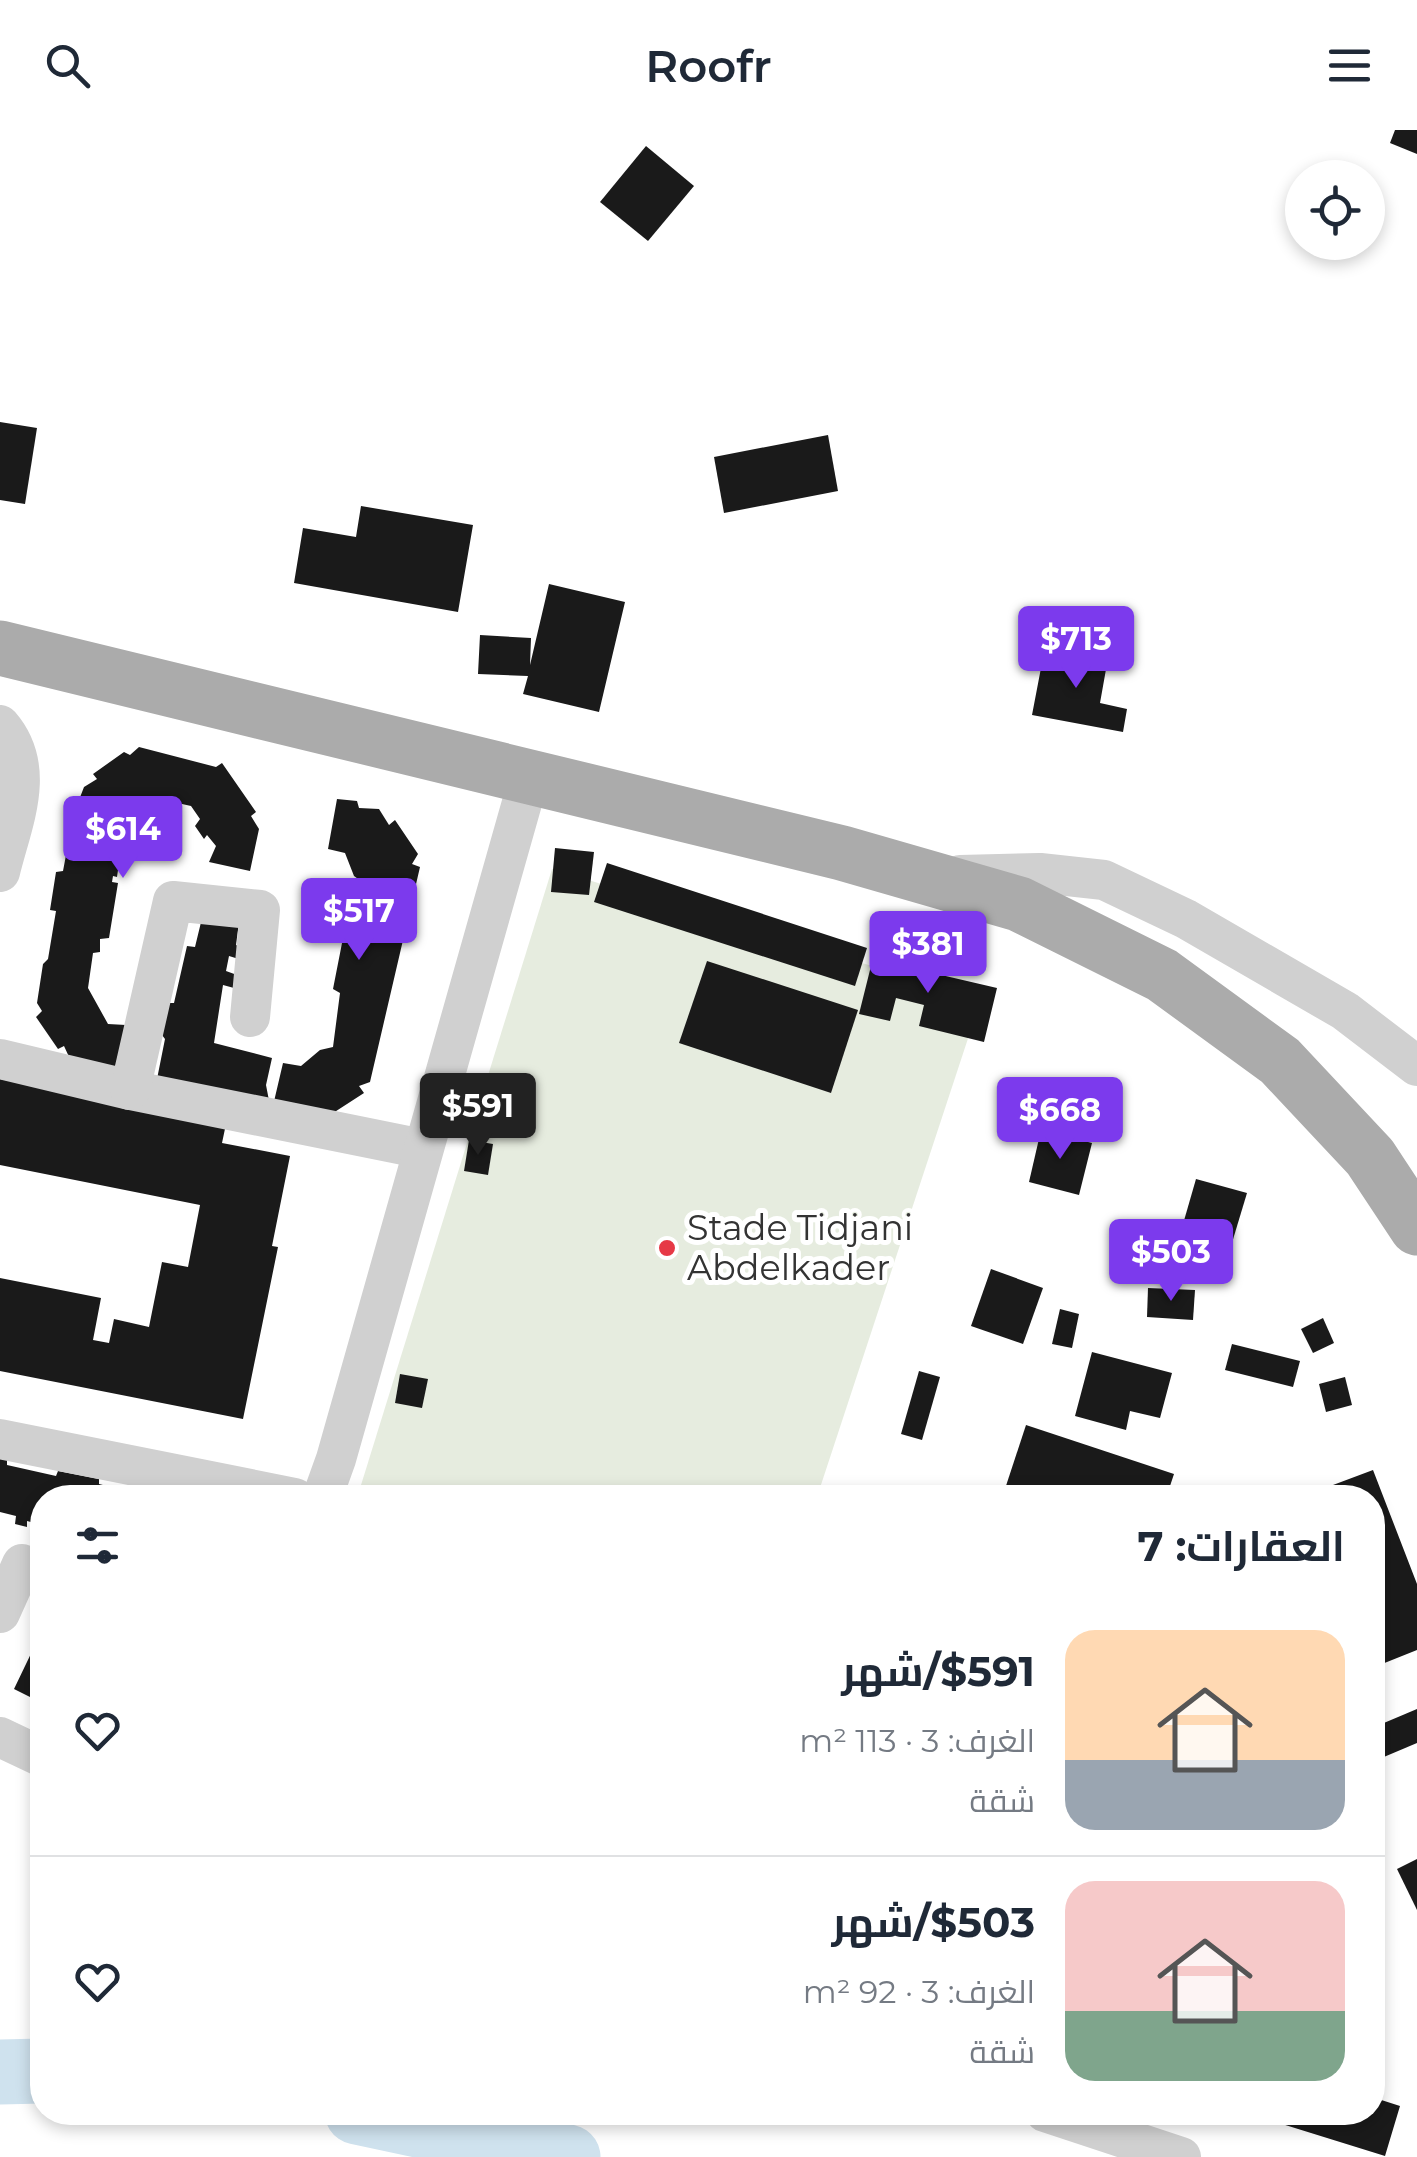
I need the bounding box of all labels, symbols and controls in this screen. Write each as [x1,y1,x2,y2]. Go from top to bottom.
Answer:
icon: search [40,38,95,93]
text: Roofr [645,38,772,93]
icon: menu [1322,38,1377,93]
map controls [1285,160,1385,260]
button: locate [1285,160,1385,260]
pin: $713 [1017,606,1135,691]
text: $713 [1040,619,1112,658]
pin: $614 [64,796,182,881]
text: $614 [85,809,161,848]
pin: $517 [300,878,418,963]
text: $517 [323,891,395,930]
pin: $381 [869,911,987,996]
text: $381 [892,924,964,963]
pin: $591 [419,1073,537,1158]
pin: $668 [1001,1077,1119,1162]
text: $591 [442,1086,514,1125]
text: $668 [1019,1090,1101,1129]
place label: Stade Tidjani Abdelkader [687,1206,913,1289]
pin: $503 [1112,1219,1230,1304]
text: $503 [1131,1232,1211,1271]
marker: Stade Tidjani Abdelkader [656,1237,678,1259]
icon: filters [70,1518,125,1573]
text: العقارات: 7 [1138,1520,1345,1572]
text: $591/شهر [842,1645,1035,1697]
icon: home [1145,1670,1265,1790]
icon: heart [70,1703,125,1758]
text: الغرف: 3 · 113 m² [799,1721,1035,1760]
text: شقة [970,1781,1035,1820]
text: $503/شهر [832,1896,1035,1948]
icon: home [1145,1921,1265,2041]
icon: heart [70,1954,125,2009]
text: الغرف: 3 · 92 m² [803,1972,1035,2011]
text: شقة [970,2032,1035,2071]

